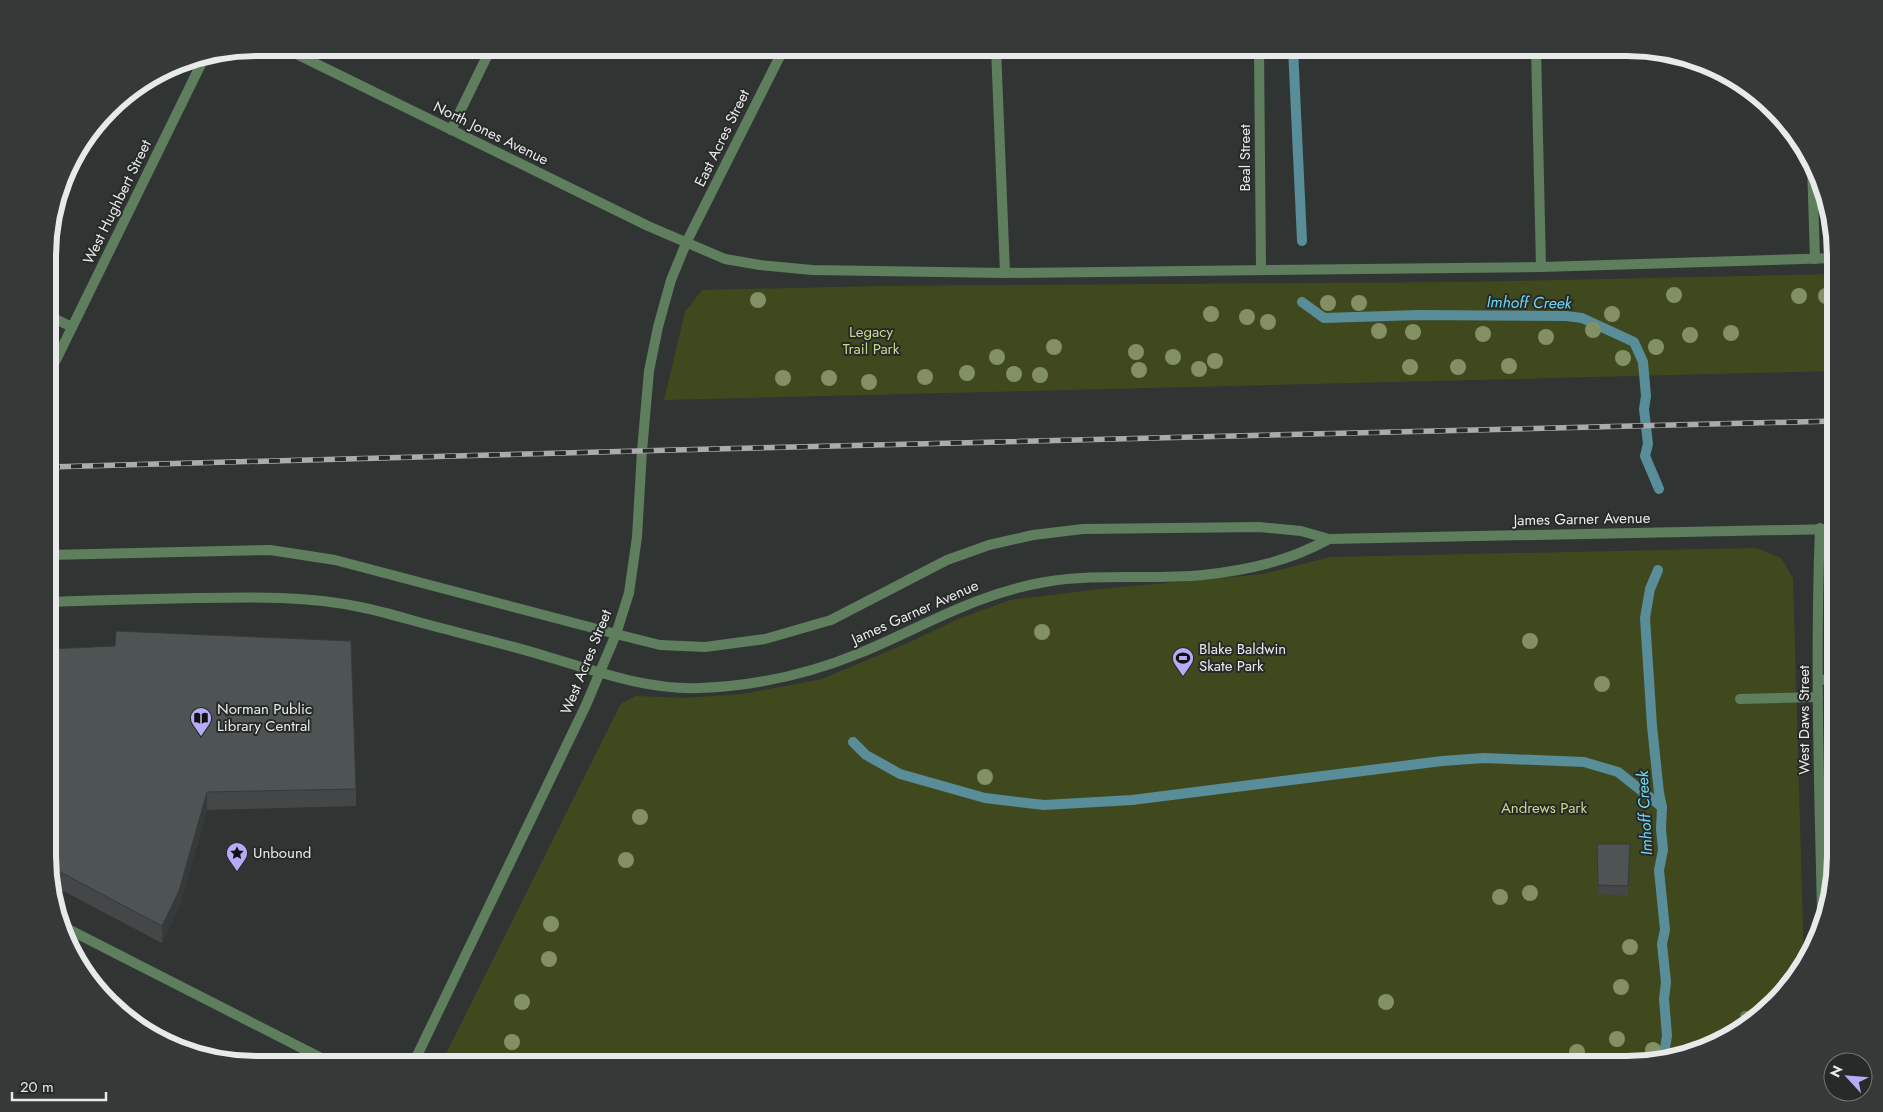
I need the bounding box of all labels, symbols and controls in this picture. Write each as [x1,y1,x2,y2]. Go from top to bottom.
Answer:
street label: East Acres Street [689,85,755,190]
street label: North Jones Avenue [430,96,553,171]
street label: Beal Street [1234,124,1256,192]
street label: West Hughbert Street [77,136,157,268]
water label: Imhoff Creek [1486,290,1573,315]
park label: Legacy Trail Park [843,321,900,360]
street label: James Garner Avenue [1511,507,1651,531]
street label: James Garner Avenue [846,574,982,651]
street label: West Acres Street [555,606,617,718]
place label: Blake Baldwin Skate Park [1199,638,1286,677]
sports icon: Blake Baldwin Skate Park [1171,646,1195,677]
street label: West Daws Street [1793,665,1815,775]
place label: Norman Public Library Central [217,698,312,737]
library icon: Norman Public Library Central [189,706,213,737]
water label: Imhoff Creek [1631,769,1658,856]
park label: Andrews Park [1501,797,1588,819]
place icon: Unbound [225,841,249,872]
place label: Unbound [253,842,311,864]
north arrow [1823,1052,1873,1102]
text: N [1825,1062,1848,1081]
scale bar [12,1070,106,1102]
text: 20 m [20,1076,54,1098]

